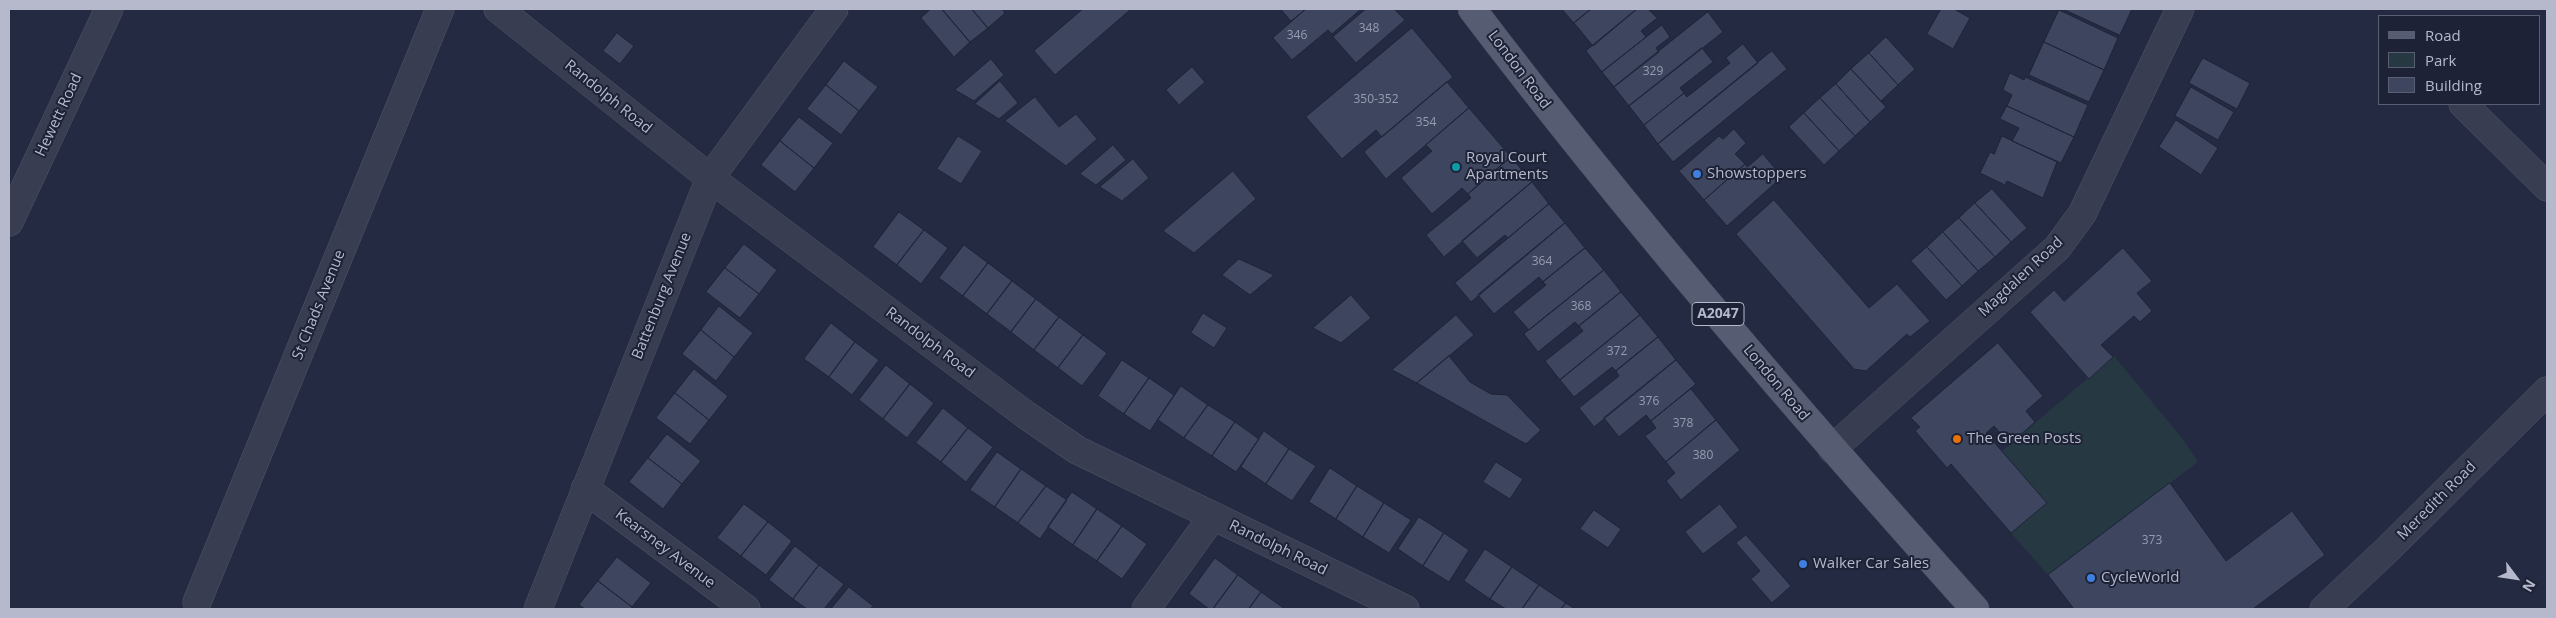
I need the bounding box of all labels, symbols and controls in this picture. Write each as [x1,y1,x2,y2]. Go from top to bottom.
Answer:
legend [2378,15,2541,105]
house number: 348 [1359,22,1379,36]
text: Road [2425,25,2461,45]
street label: London Road [1484,27,1554,113]
house number: 346 [1287,29,1307,43]
text: Park [2425,50,2456,70]
street label: Randolph Road [561,56,655,138]
house number: 329 [1643,65,1663,79]
street label: Hewett Road [32,70,86,160]
text: Building [2425,75,2482,95]
house number: 350-352 [1353,93,1399,107]
house number: 354 [1416,116,1436,130]
place label: Royal Court Apartments [1466,149,1548,184]
marker: Royal Court Apartments [1450,161,1462,173]
place label: Showstoppers [1707,165,1807,183]
marker: Showstoppers [1691,168,1703,180]
street label: Battenburg Avenue [628,230,696,362]
street label: Magdalen Road [1975,233,2067,321]
street label: St Chads Avenue [289,247,349,363]
house number: 364 [1532,255,1552,269]
house number: 368 [1571,300,1591,314]
road number: A2047 [1692,302,1744,326]
street label: Randolph Road [882,304,978,382]
street label: London Road [1739,342,1813,424]
house number: 372 [1607,345,1627,359]
house number: 376 [1639,395,1659,409]
house number: 378 [1673,417,1693,431]
place label: The Green Posts [1967,430,2081,448]
marker: The Green Posts [1951,433,1963,445]
house number: 380 [1693,449,1713,463]
street label: Meredith Road [2394,458,2480,544]
street label: Kearsney Avenue [611,506,719,592]
street label: Randolph Road [1226,516,1330,580]
house number: 373 [2142,534,2162,548]
north arrow [2491,553,2541,603]
place label: Walker Car Sales [1813,555,1929,573]
marker: Walker Car Sales [1797,558,1809,570]
place label: CycleWorld [2101,569,2179,587]
marker: CycleWorld [2085,572,2097,584]
text: N [2518,576,2540,596]

